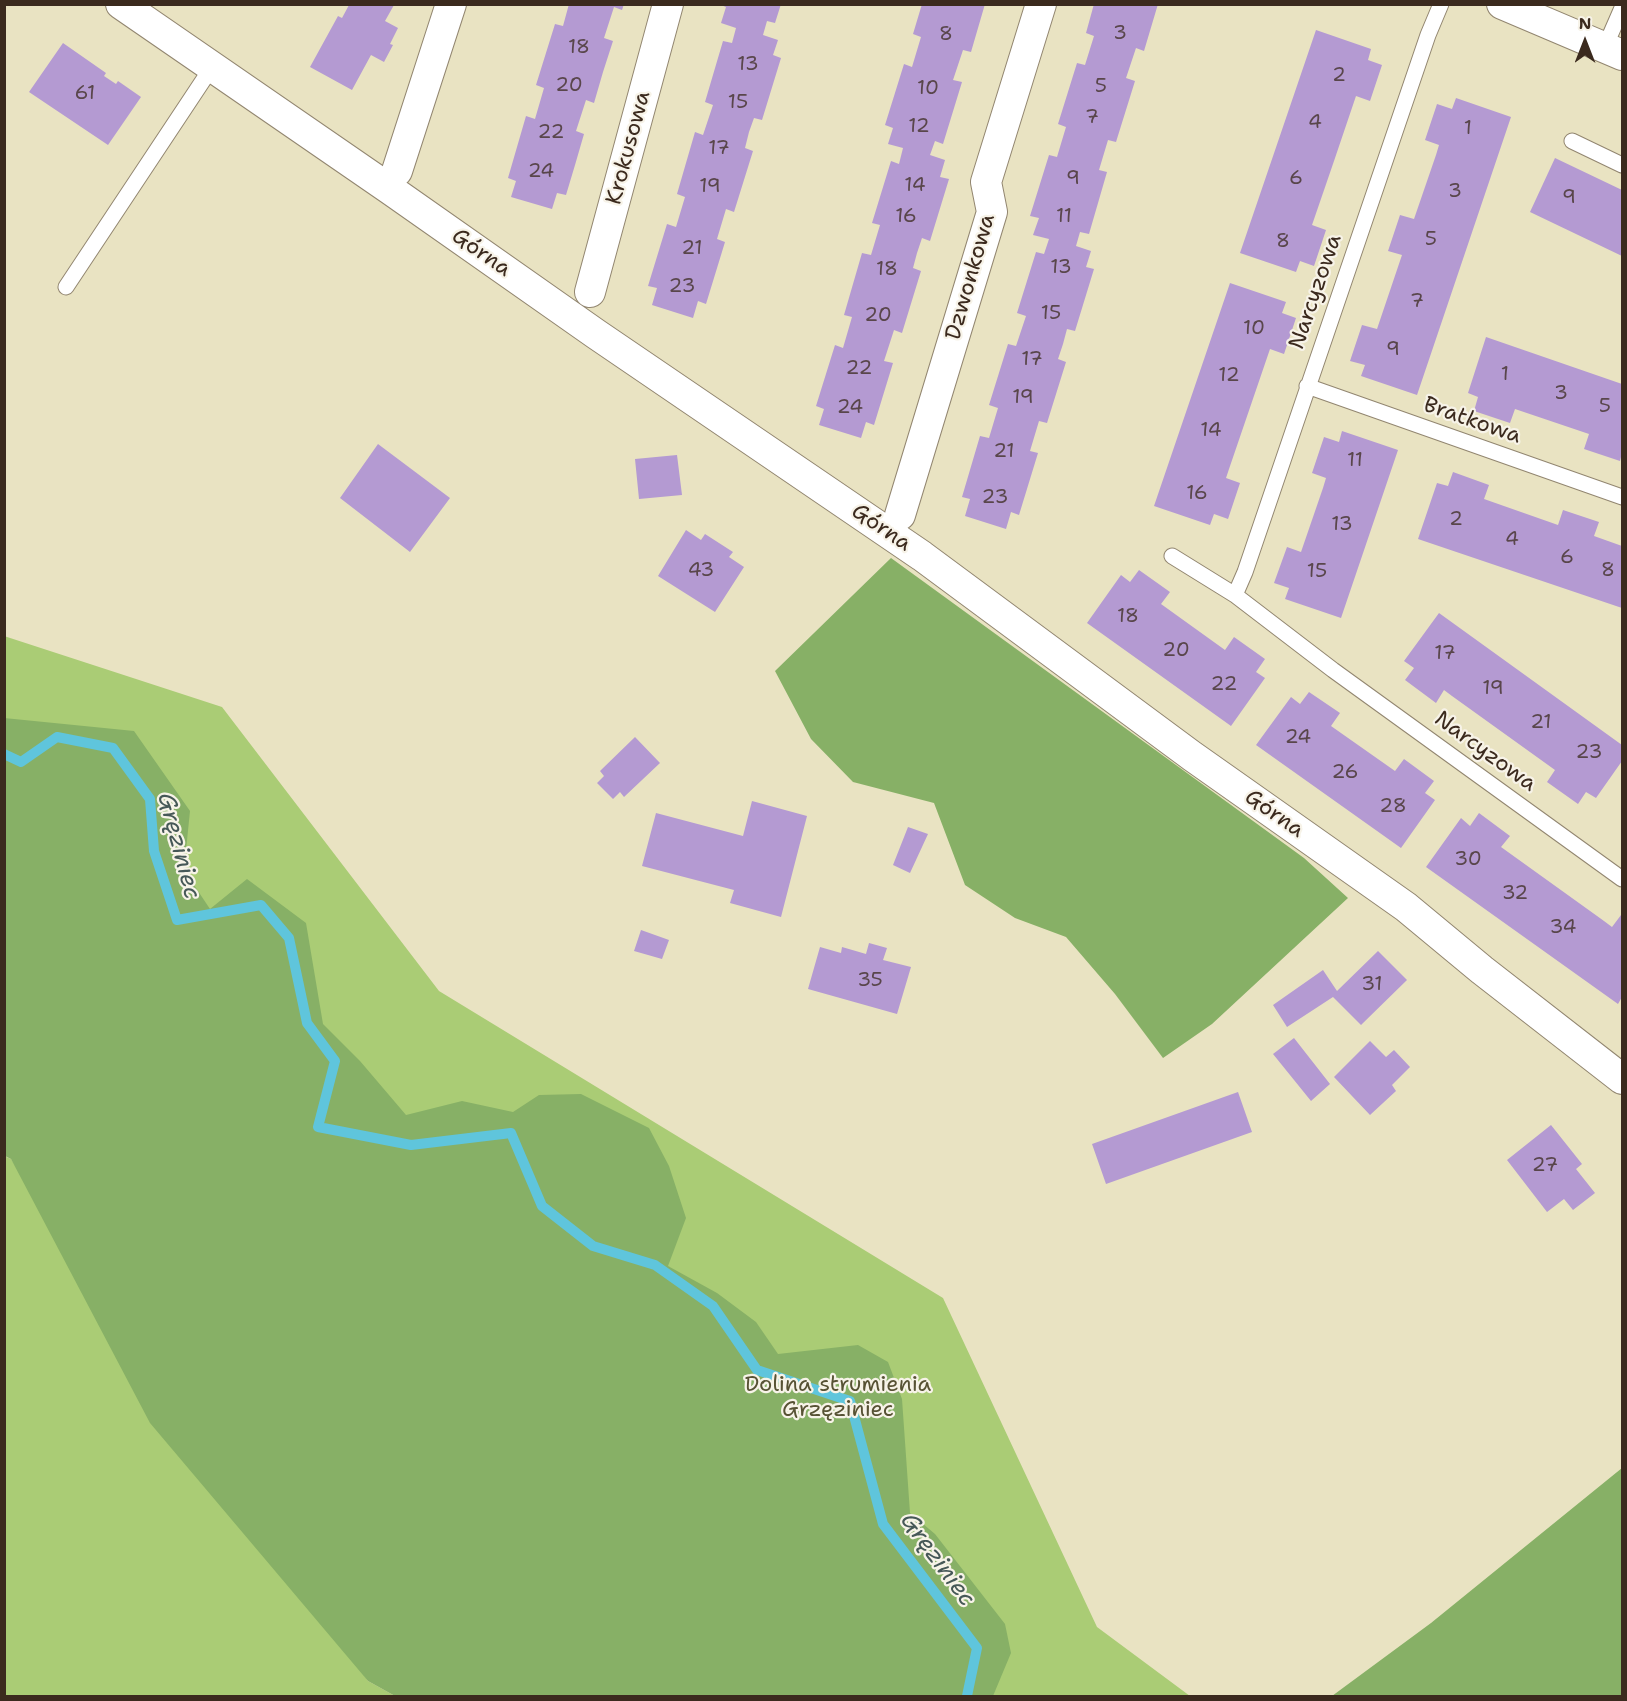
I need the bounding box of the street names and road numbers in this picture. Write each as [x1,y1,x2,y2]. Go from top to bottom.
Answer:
street label: Krokusowa [601,88,657,208]
street label: Dzwonkowa [940,211,1002,343]
street label: Górna [446,223,516,283]
street label: Narcyzowa [1284,231,1348,353]
street label: Bratkowa [1420,392,1524,450]
street label: Górna [846,498,916,558]
street label: Narcyzowa [1429,706,1541,798]
street label: Górna [1239,784,1309,844]

